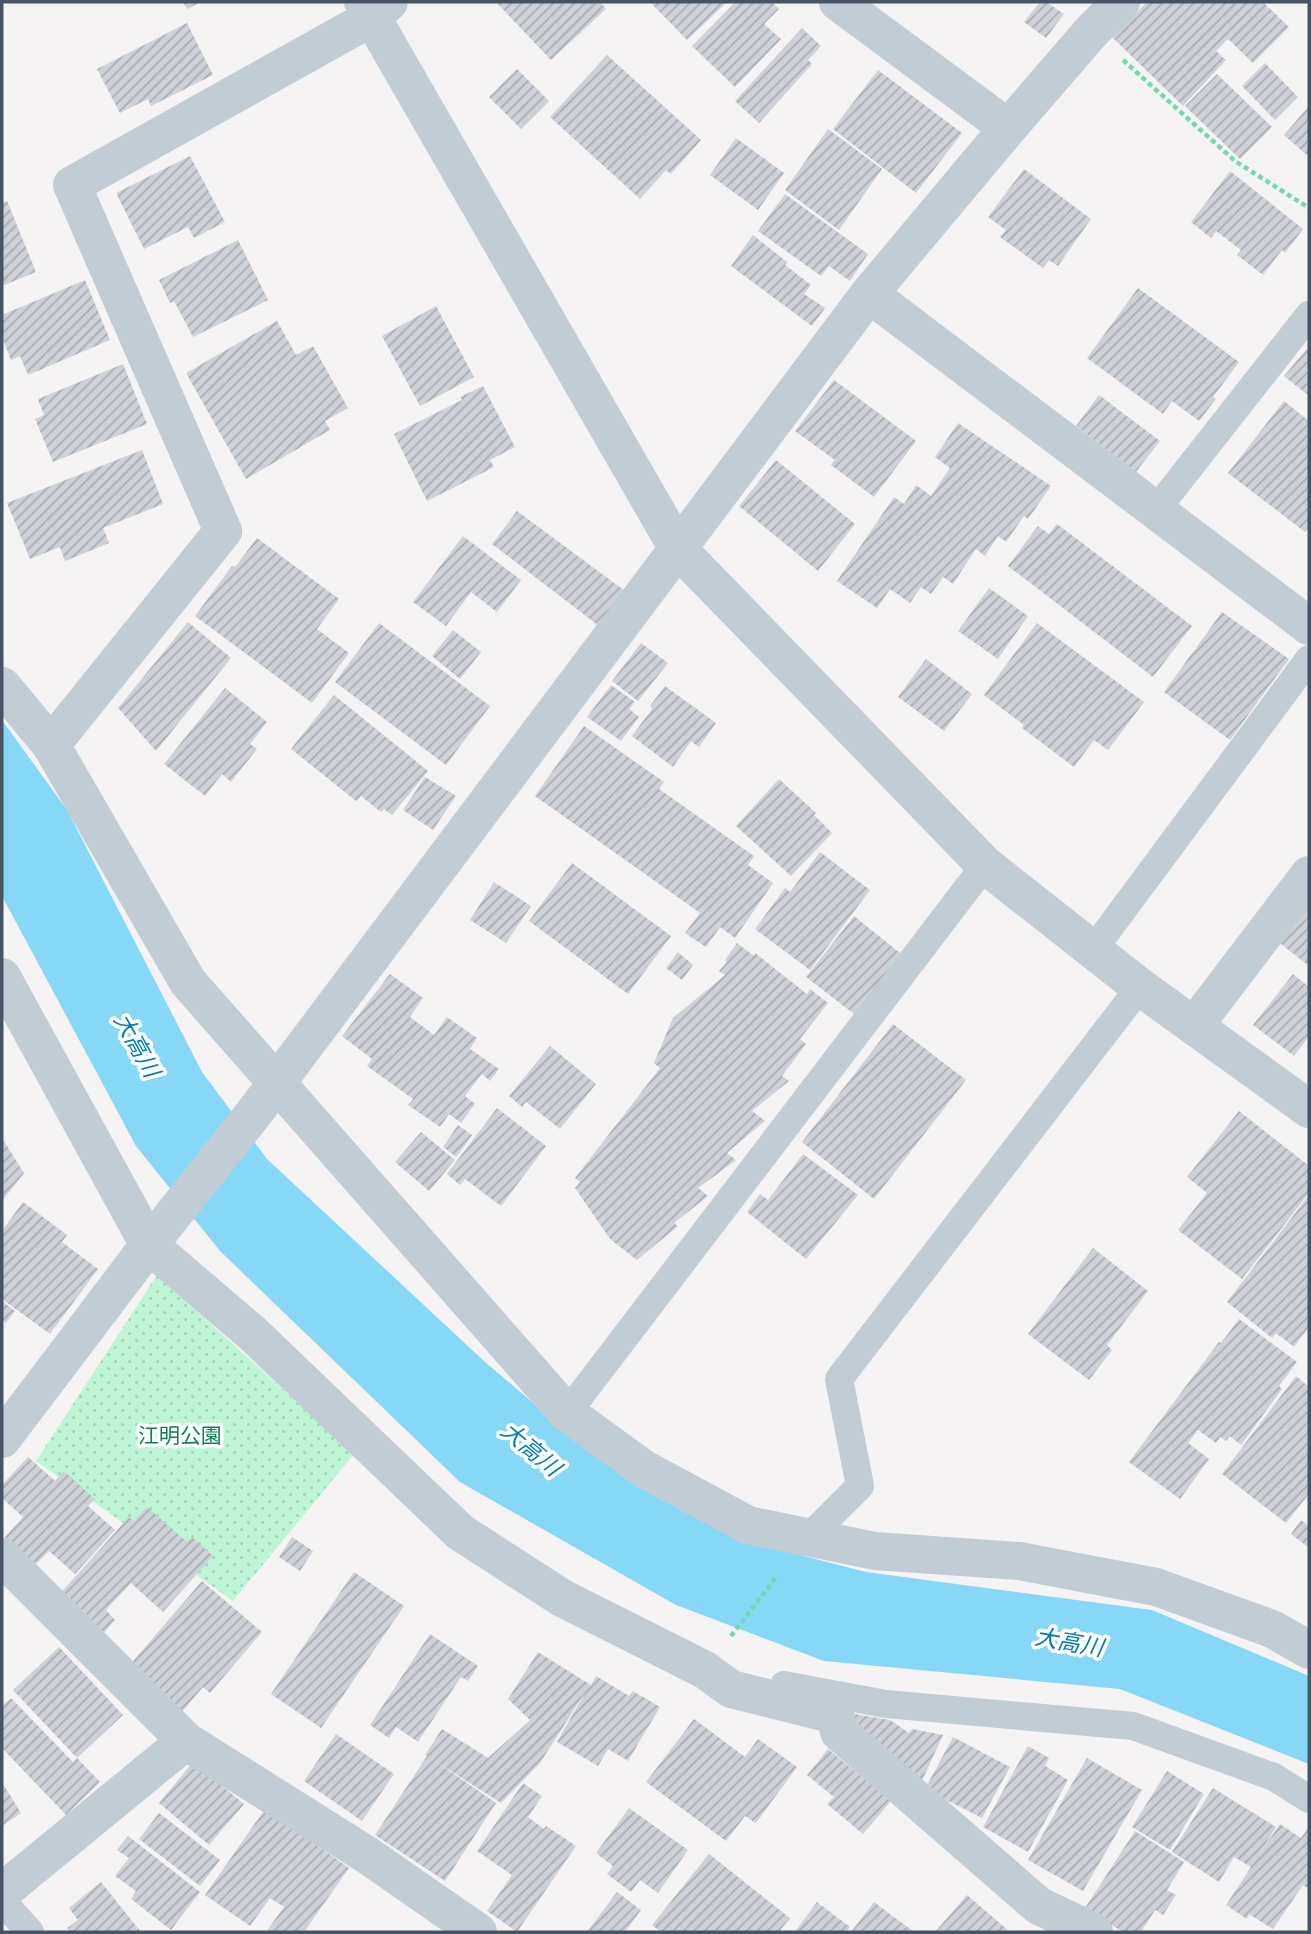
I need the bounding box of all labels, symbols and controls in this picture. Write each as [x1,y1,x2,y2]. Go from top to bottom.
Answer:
water label: 大高川 [108,1008,167,1085]
water label: 大高川 [496,1416,569,1484]
park label: 江明公園 [138,1423,222,1449]
water label: 大高川 [1033,1622,1108,1662]

